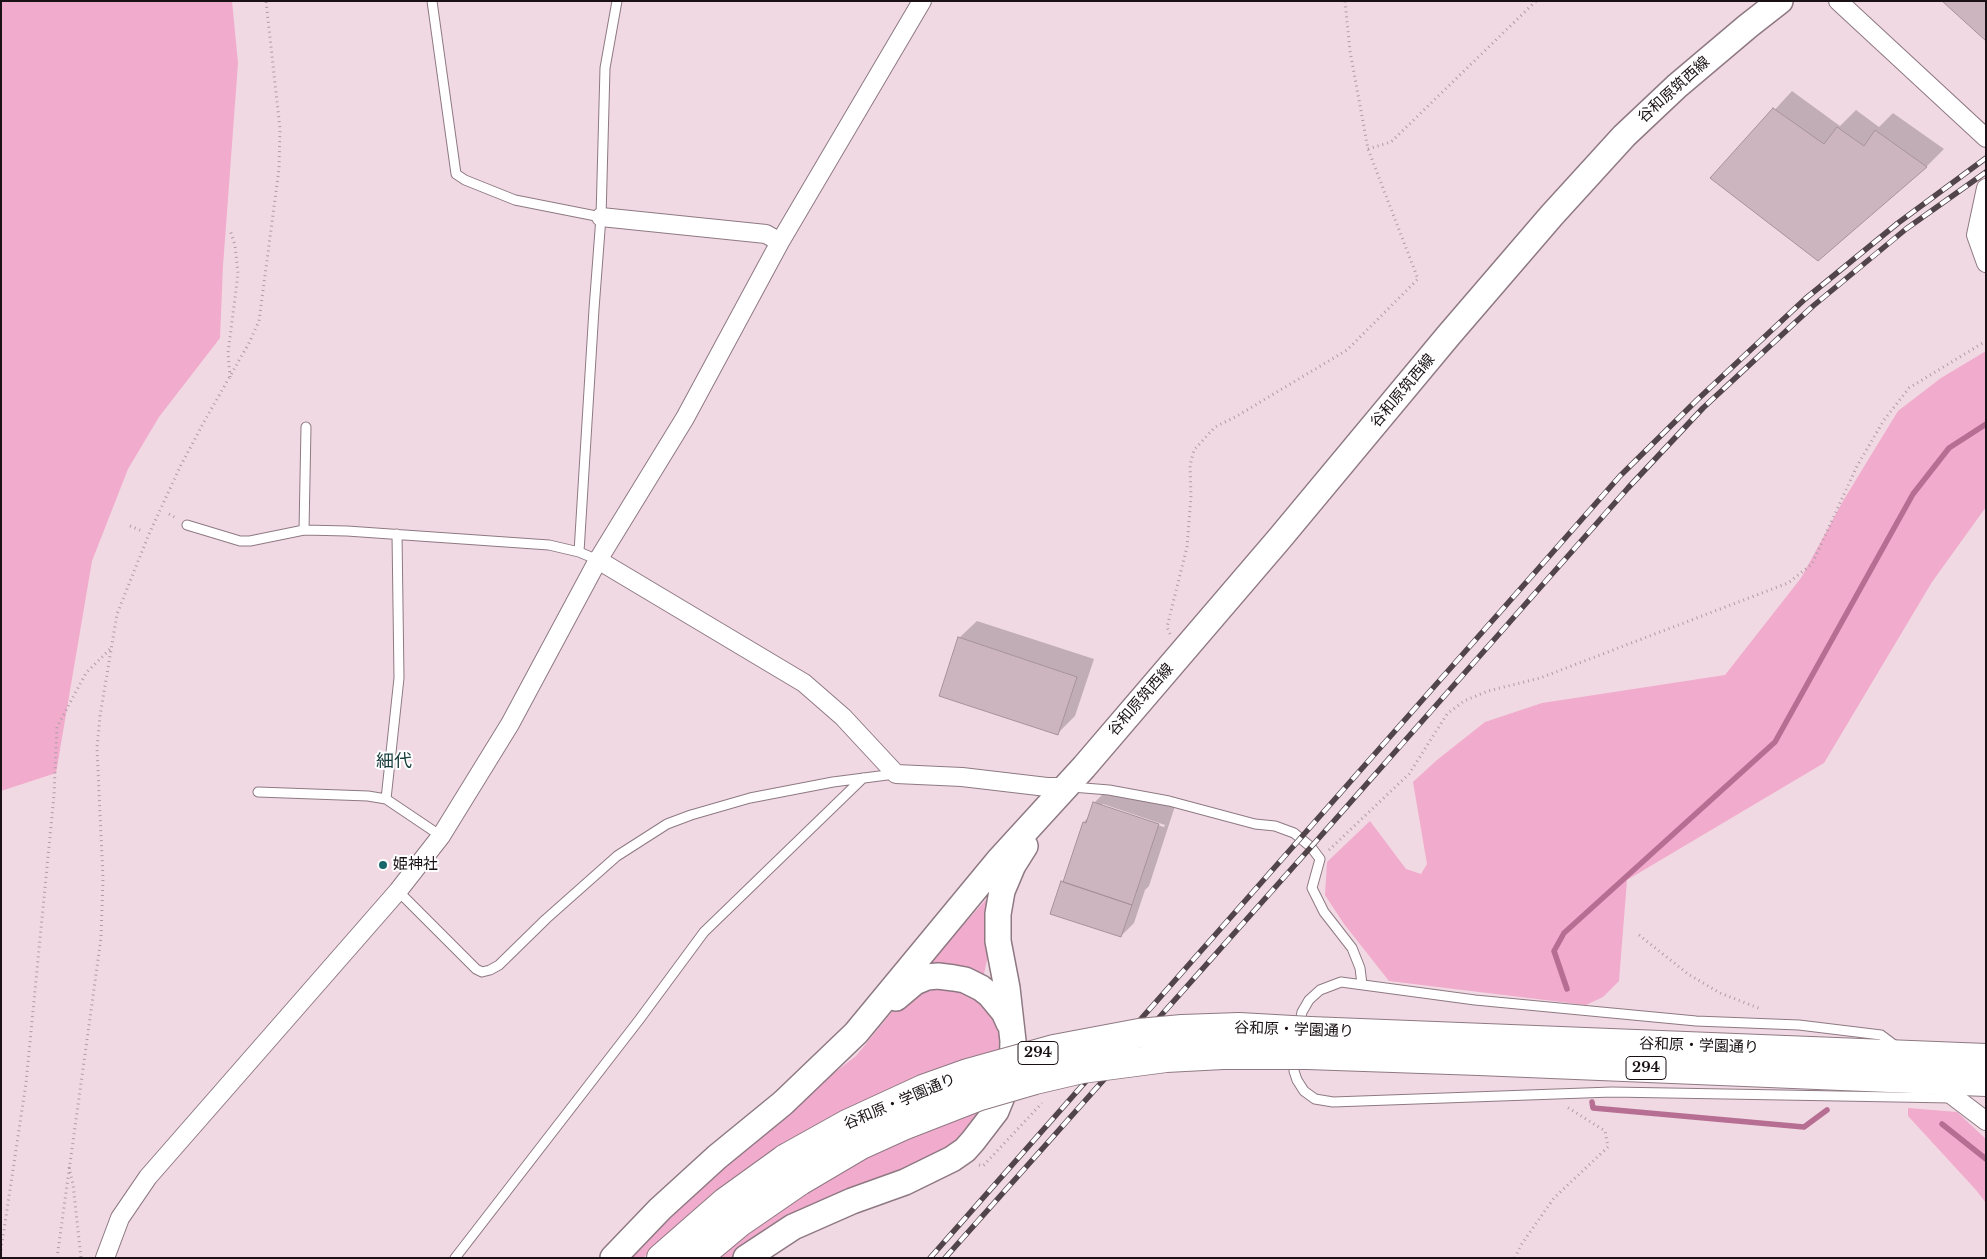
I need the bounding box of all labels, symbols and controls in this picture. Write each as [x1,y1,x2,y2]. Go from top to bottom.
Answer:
street label: 谷和原筑西線 [1635,53,1713,127]
street label: 谷和原筑西線 [1367,351,1439,431]
street label: 谷和原筑西線 [1105,660,1177,740]
district label: 細代 [376,751,412,773]
place label: 姫神社 [393,856,438,874]
marker: 姫神社 [377,859,389,871]
street label: 谷和原・学園通り [1234,1019,1354,1041]
street label: 谷和原・学園通り [1639,1035,1759,1057]
road number: 294 [1018,1042,1058,1064]
road number: 294 [1626,1056,1666,1080]
street label: 谷和原・学園通り [841,1070,959,1134]

